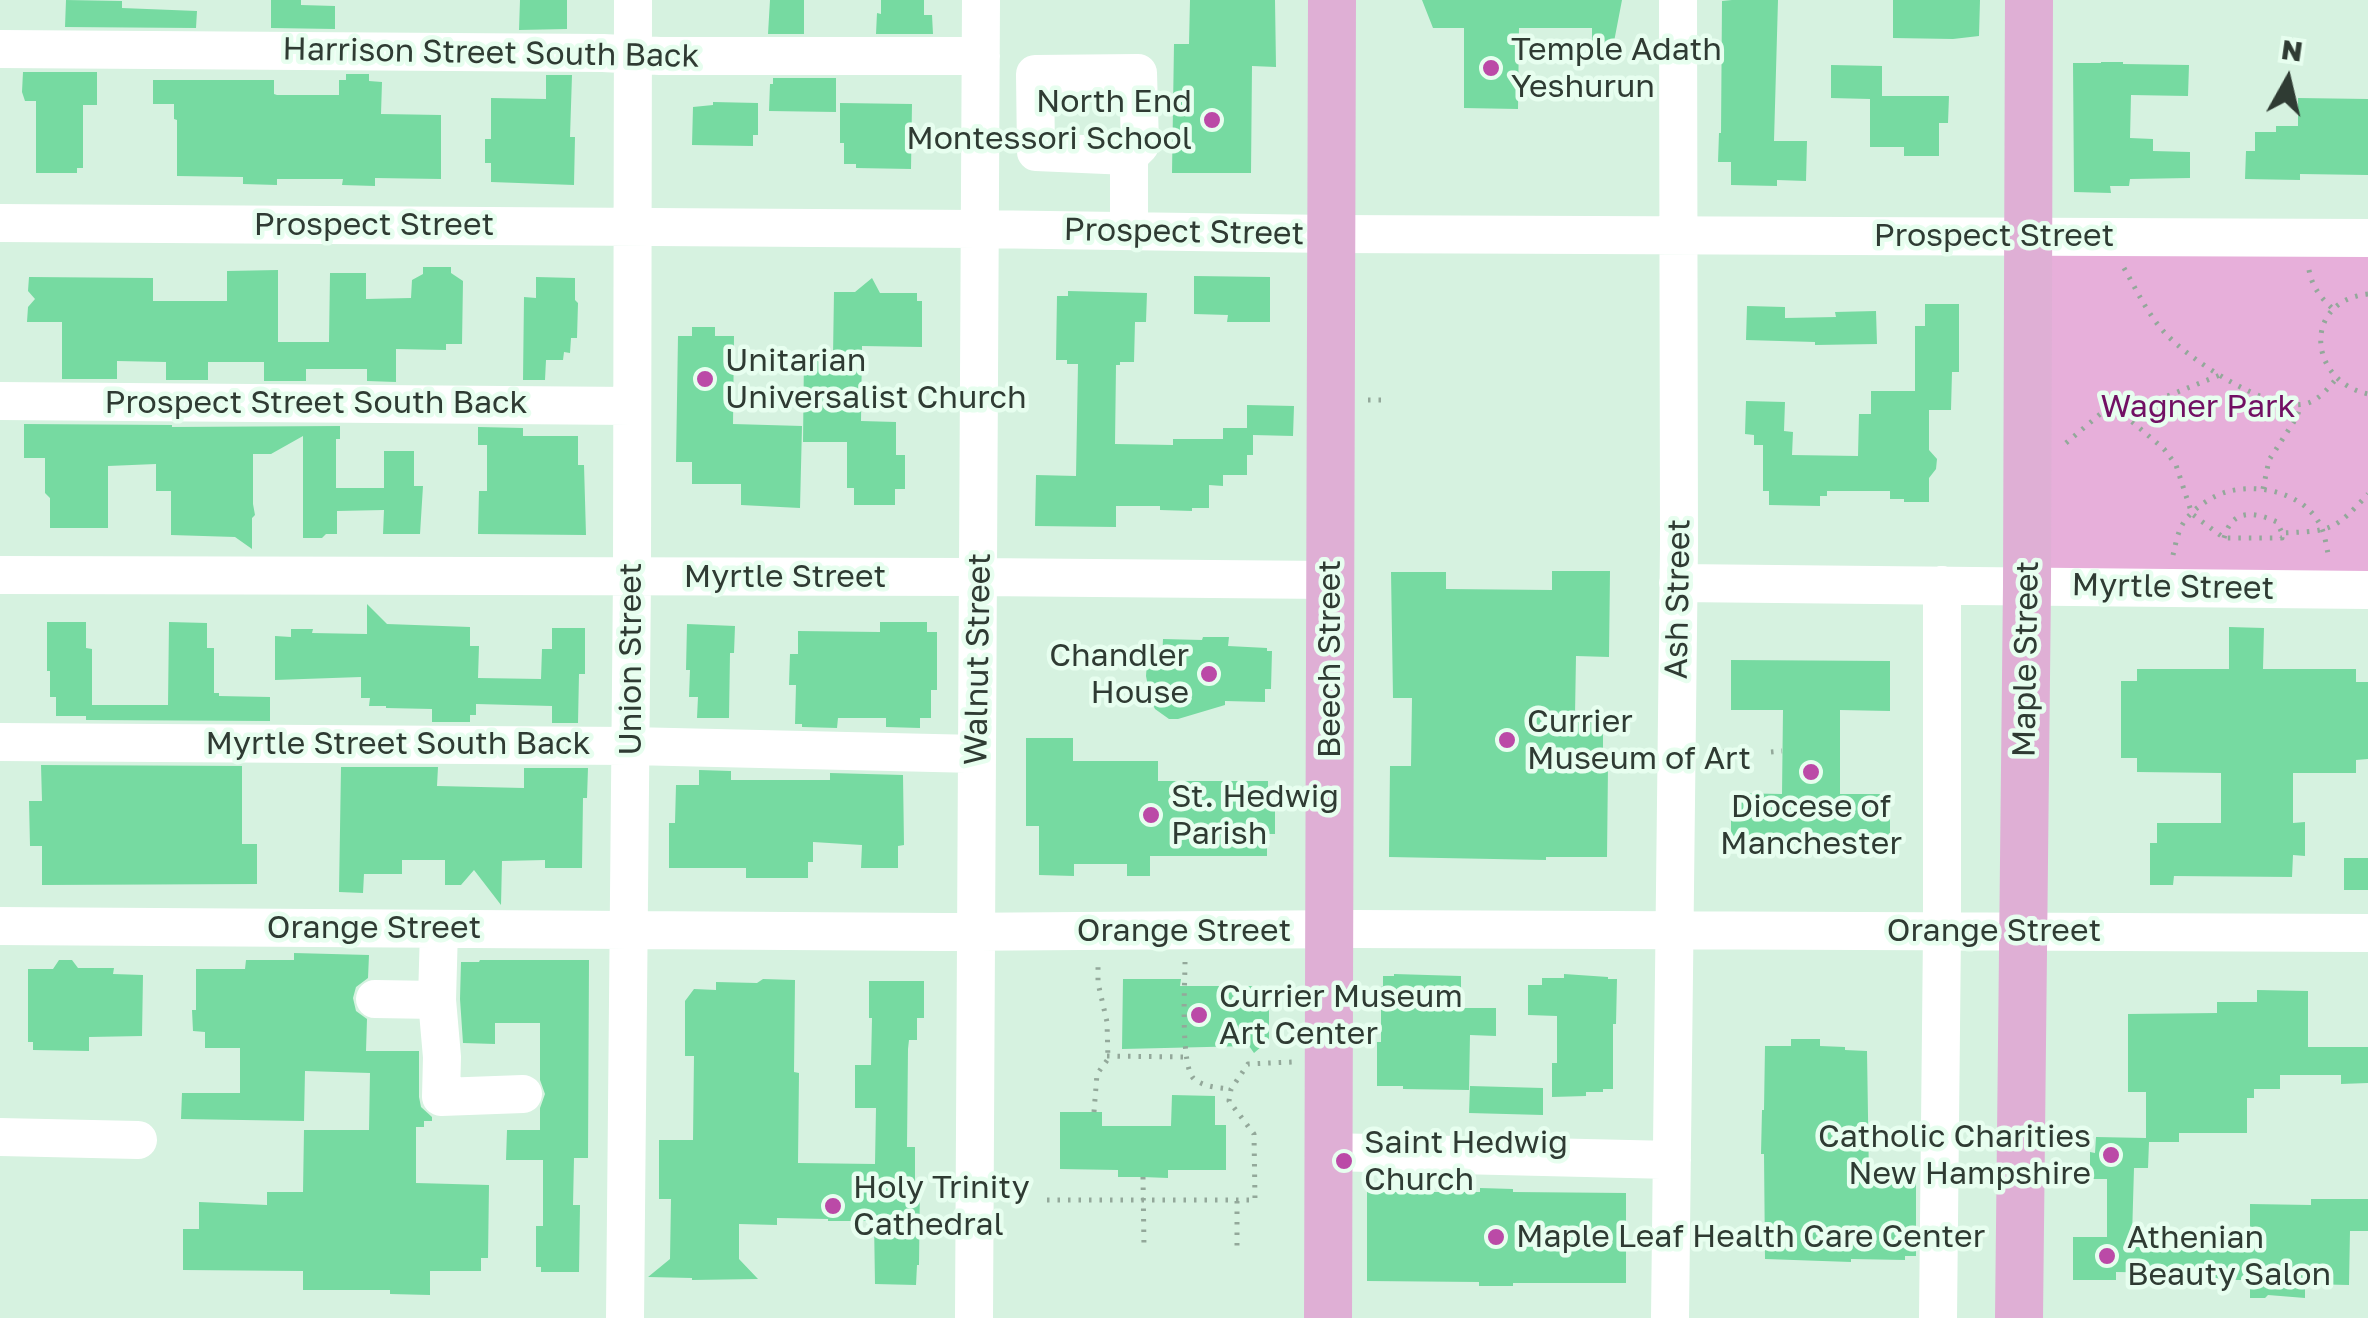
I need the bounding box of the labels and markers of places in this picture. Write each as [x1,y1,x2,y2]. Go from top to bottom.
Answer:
place label: Temple Adath Yeshurun [1511,31,1722,106]
marker: Temple Adath Yeshurun [1480,57,1502,79]
place label: North End Montessori School [906,83,1192,158]
marker: North End Montessori School [1201,109,1223,131]
place label: Unitarian Universalist Church [725,342,1027,417]
marker: Unitarian Universalist Church [694,368,716,390]
place label: Chandler House [1049,637,1189,712]
marker: Chandler House [1198,663,1220,685]
place label: Currier Museum of Art [1527,703,1751,778]
marker: Currier Museum of Art [1496,729,1518,751]
marker: Diocese of Manchester [1800,761,1822,783]
place label: St. Hedwig Parish [1171,778,1339,853]
place label: Diocese of Manchester [1720,788,1902,863]
marker: St. Hedwig Parish [1140,804,1162,826]
place label: Currier Museum Art Center [1219,978,1463,1053]
marker: Currier Museum Art Center [1188,1004,1210,1026]
place label: Catholic Charities New Hampshire [1818,1118,2091,1193]
place label: Saint Hedwig Church [1364,1124,1568,1199]
marker: Catholic Charities New Hampshire [2100,1144,2122,1166]
marker: Saint Hedwig Church [1333,1150,1355,1172]
place label: Holy Trinity Cathedral [853,1169,1030,1244]
marker: Holy Trinity Cathedral [822,1195,844,1217]
place label: Maple Leaf Health Care Center [1516,1218,1985,1256]
place label: Athenian Beauty Salon [2127,1219,2331,1294]
marker: Maple Leaf Health Care Center [1485,1226,1507,1248]
marker: Athenian Beauty Salon [2096,1245,2118,1267]

